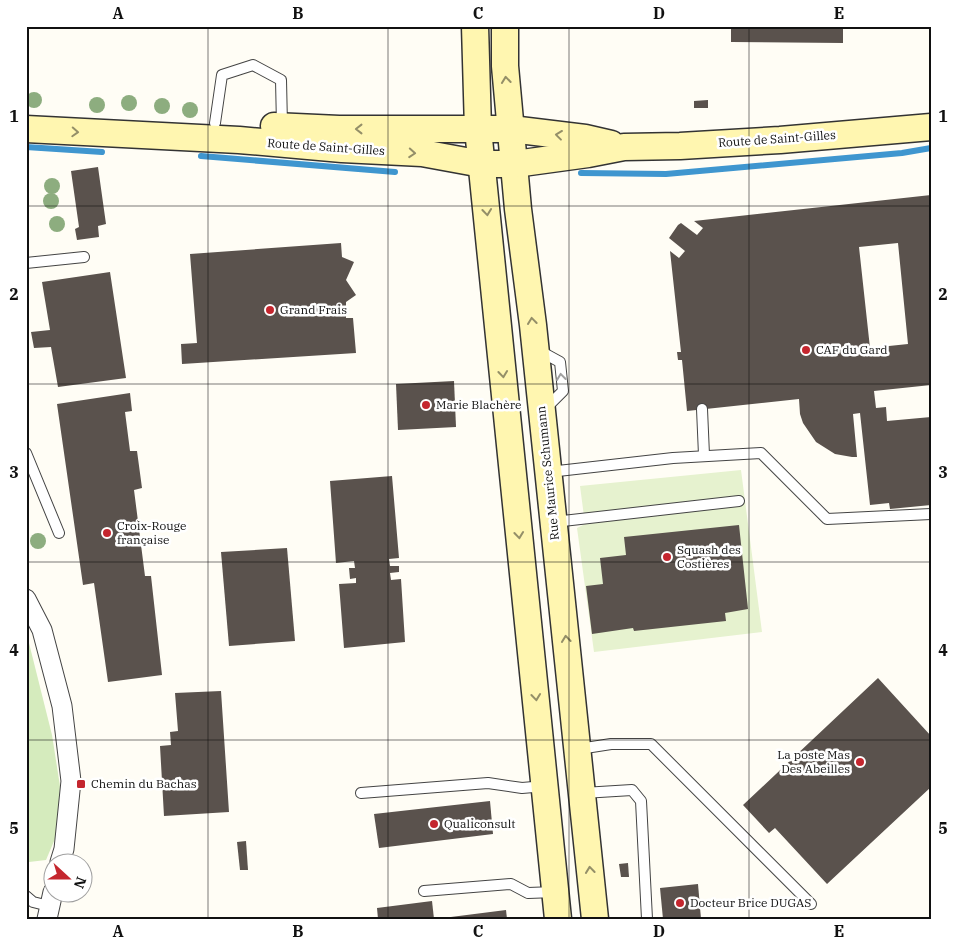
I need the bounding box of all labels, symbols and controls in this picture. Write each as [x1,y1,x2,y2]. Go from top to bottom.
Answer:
text: A [112,3,124,23]
text: B [292,3,304,23]
text: C [473,3,483,23]
text: D [653,3,665,23]
text: E [834,3,844,23]
one-way arrow [501,76,512,84]
text: 1 [9,106,19,126]
text: 1 [938,106,948,126]
one-way arrow [355,124,362,134]
one-way arrow [71,126,79,137]
street label: Route de Saint-Gilles [718,127,836,150]
one-way arrow [555,130,563,141]
street label: Route de Saint-Gilles [267,135,386,158]
one-way arrow [408,147,416,158]
one-way arrow [481,208,492,216]
text: 2 [9,284,19,304]
text: 2 [938,284,948,304]
place label: Grand Frais [280,302,347,317]
marker: Grand Frais [264,304,276,316]
one-way arrow [527,317,538,325]
place label: CAF du Gard [816,342,888,357]
marker: CAF du Gard [800,344,812,356]
one-way arrow [498,370,509,378]
one-way arrow [556,373,567,381]
place label: Marie Blachère [436,397,521,412]
marker: Marie Blachère [420,399,432,411]
street label: Rue Maurice Schumann [533,405,562,541]
text: 3 [9,462,19,482]
text: 3 [938,462,948,482]
place label: Croix-Rouge française [117,518,186,547]
marker: Croix-Rouge française [101,527,113,539]
one-way arrow [514,532,525,540]
place label: Squash des Costières [677,542,741,571]
marker: Squash des Costières [661,551,673,563]
one-way arrow [561,635,572,643]
text: 4 [9,640,19,660]
text: 4 [938,640,948,660]
one-way arrow [530,693,541,701]
place label: La poste Mas Des Abeilles [777,747,850,776]
marker: La poste Mas Des Abeilles [854,756,866,768]
place label: Chemin du Bachas [91,776,197,791]
marker: Chemin du Bachas [75,778,87,790]
place label: Qualiconsult [444,816,516,831]
text: 5 [9,818,19,838]
marker: Qualiconsult [428,818,440,830]
text: 5 [938,818,948,838]
north arrow [42,852,92,902]
one-way arrow [585,866,596,874]
text: N [70,874,91,891]
place label: Docteur Brice DUGAS [690,895,811,910]
marker: Docteur Brice DUGAS [674,897,686,909]
text: A [112,921,124,941]
text: B [292,921,304,941]
text: C [473,921,483,941]
text: D [653,921,665,941]
text: E [834,921,844,941]

